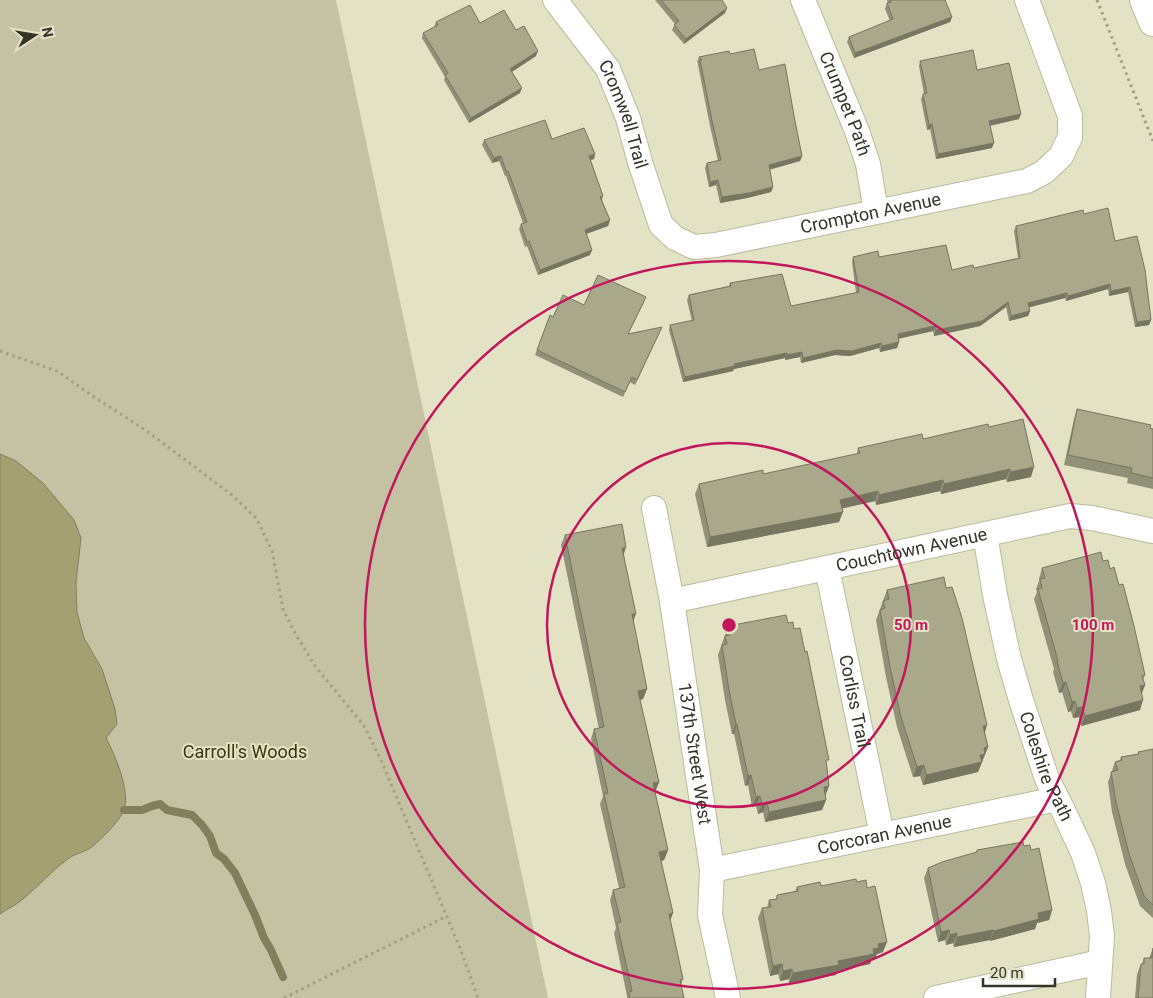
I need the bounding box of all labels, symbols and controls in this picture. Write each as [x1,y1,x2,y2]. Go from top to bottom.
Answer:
north arrow [10,10,60,60]
text: N [39,26,57,39]
street label: Crumpet Path [815,48,876,158]
street label: Cromwell Trail [595,55,652,171]
street label: Crompton Avenue [798,188,943,237]
street label: Couchtown Avenue [834,523,989,576]
centre of rings [720,616,738,634]
text: 50 m [894,616,928,634]
text: 100 m [1072,616,1114,634]
street label: Corliss Trail [835,653,875,749]
street label: 137th Street West [674,681,716,826]
street label: Coleshire Path [1015,709,1078,824]
park label: Carroll's Woods [183,741,307,762]
street label: Corcoran Avenue [815,810,953,858]
scale bar [983,956,1056,988]
text: 20 m [990,964,1024,982]

